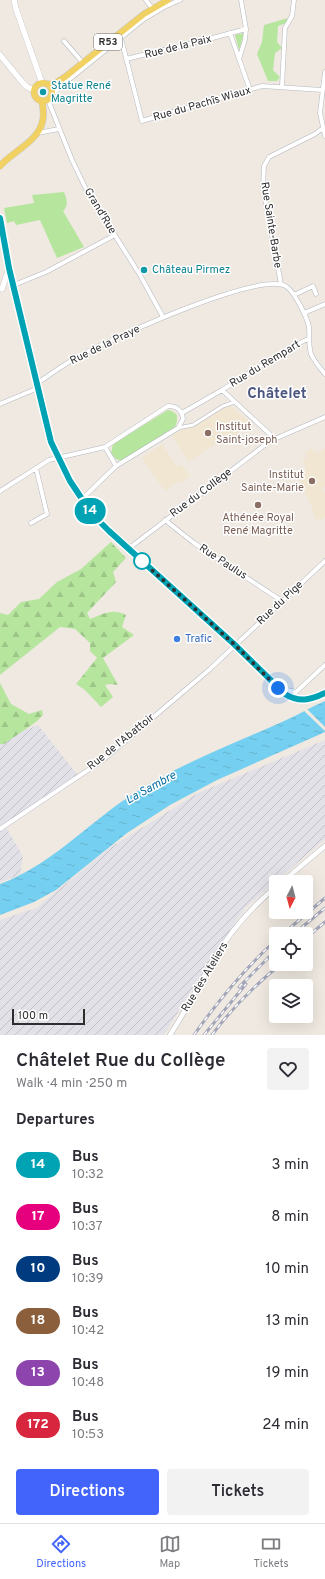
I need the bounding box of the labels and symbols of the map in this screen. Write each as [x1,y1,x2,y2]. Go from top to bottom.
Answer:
street label: Rue de la Paix [143,32,213,62]
road number: R53 [94,34,122,50]
place label: Statue René Magritte [51,79,111,106]
street label: Rue du Pachîs Wiaux [151,83,253,125]
marker: Statue René Magritte [38,87,48,97]
street label: Rue Sainte-Barbe [257,181,285,269]
street label: Grand'Rue [81,185,119,237]
place label: Château Pirmez [152,263,230,277]
marker: Château Pirmez [139,265,149,275]
street label: Rue de la Praye [68,322,142,368]
street label: Rue du Rempart [227,337,303,391]
district label: Châtelet [247,385,307,404]
place label: Institut Saint-joseph [216,420,278,447]
marker: Institut Saint-joseph [203,428,213,438]
street label: Rue du Collège [167,465,235,521]
place label: Institut Sainte-Marie [241,468,304,495]
marker: Institut Sainte-Marie [307,476,317,486]
line badge: 14 [72,498,108,524]
marker: Athénée Royal René Magritte [253,500,263,510]
place label: Athénée Royal René Magritte [222,511,294,538]
street label: Rue Paulus [196,541,250,583]
unlabelled marker [133,552,151,570]
street label: Rue du Pige [254,578,306,628]
place label: Trafic [185,632,212,646]
marker: Trafic [172,634,182,644]
your location [268,678,288,698]
street label: Rue de l'Abattoir [85,710,158,773]
water label: La Sambre [123,767,180,808]
north arrow [269,875,313,919]
street label: Rue des Ateliers [179,939,231,1015]
scale bar [12,1007,85,1026]

